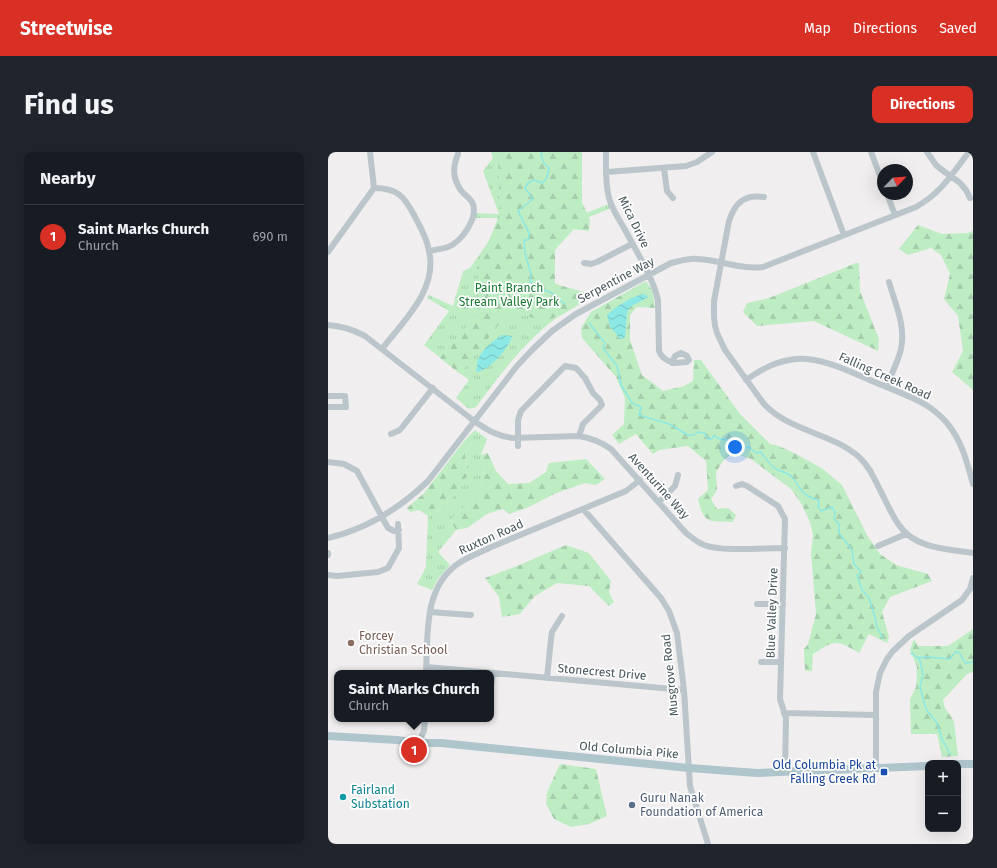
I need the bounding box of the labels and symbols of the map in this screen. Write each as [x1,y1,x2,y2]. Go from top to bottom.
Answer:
north arrow [877,164,913,200]
street label: Mica Drive [615,194,653,250]
street label: Serpentine Way [575,254,657,306]
park label: Paint Branch Stream Valley Park [459,281,560,309]
street label: Falling Creek Road [837,349,933,403]
your location [725,437,745,457]
street label: Aventurine Way [626,450,692,522]
street label: Ruxton Road [457,517,525,557]
street label: Blue Valley Drive [763,567,781,659]
place label: Forcey Christian School [359,629,448,657]
street label: Musgrove Road [659,633,681,717]
marker: Forcey Christian School [346,638,356,648]
street label: Stonecrest Drive [557,661,647,683]
pin: 1 [401,735,427,765]
street label: Old Columbia Pike [579,739,679,761]
place label: Old Columbia Pk at Falling Creek Rd [772,758,877,786]
marker: Old Columbia Pk at Falling Creek Rd [879,767,889,777]
place label: Fairland Substation [351,783,410,811]
place label: Guru Nanak Foundation of America [640,791,763,819]
marker: Fairland Substation [338,792,348,802]
marker: Guru Nanak Foundation of America [627,800,637,810]

